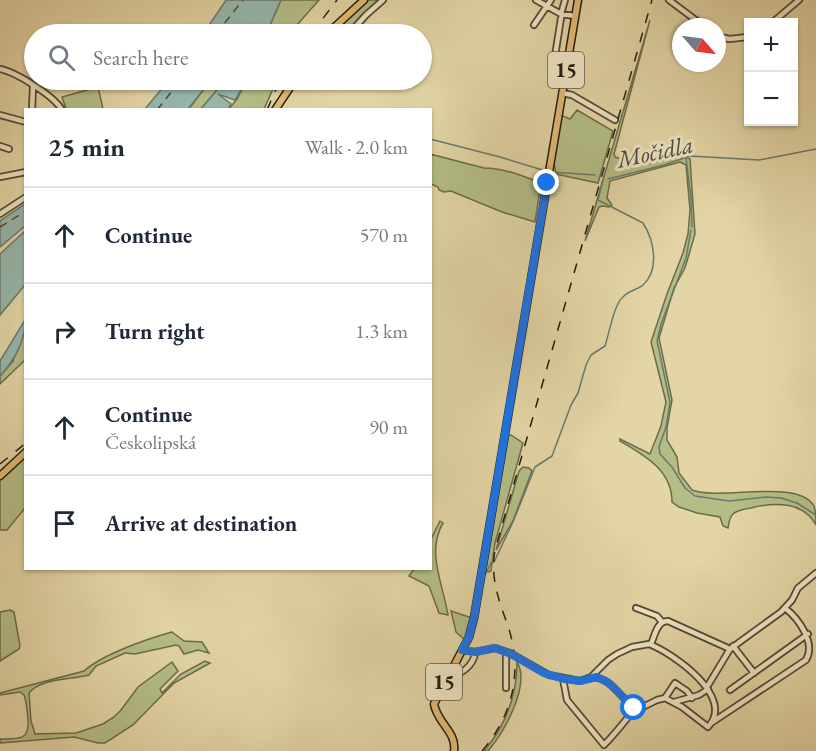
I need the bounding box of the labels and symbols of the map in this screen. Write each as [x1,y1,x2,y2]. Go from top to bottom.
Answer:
north arrow [672,18,726,72]
road number: 15 [548,52,584,88]
water label: Močidla [612,128,696,175]
route end [533,169,559,195]
road number: 15 [426,664,462,700]
route start [620,694,646,720]

